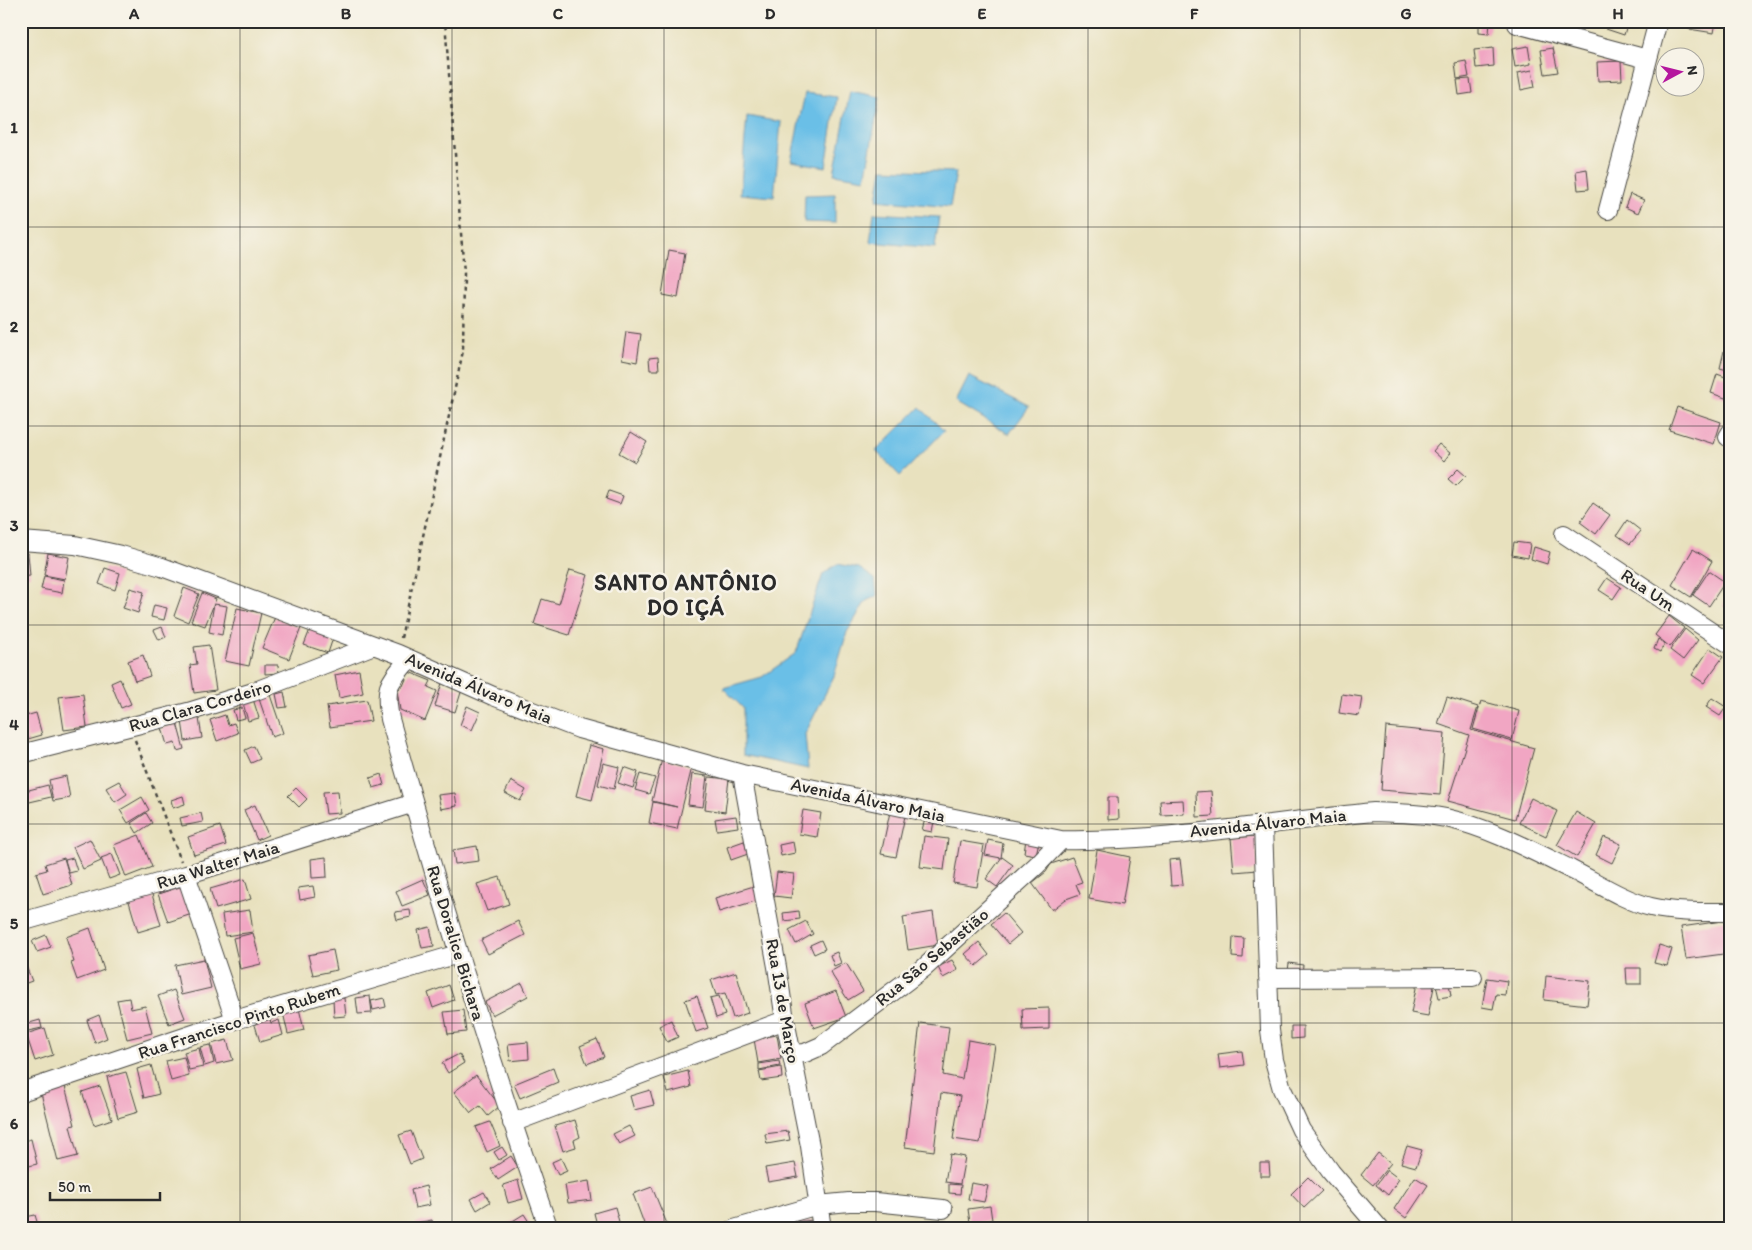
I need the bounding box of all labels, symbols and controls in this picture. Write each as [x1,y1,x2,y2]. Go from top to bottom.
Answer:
text: A [128,4,140,23]
text: B [341,4,352,23]
text: C [553,4,564,23]
text: D [765,4,776,23]
text: E [978,4,987,23]
text: F [1190,4,1199,23]
text: G [1400,4,1412,23]
text: H [1612,4,1624,23]
north arrow [1654,48,1704,98]
text: N [1683,65,1701,76]
text: 1 [10,118,18,137]
text: 2 [10,317,19,336]
text: 3 [10,516,19,535]
street label: Rua Um [1617,564,1679,616]
district label: SANTO ANTÔNIO DO IÇÁ [594,569,778,621]
street label: Avenida Álvaro Maia [402,647,556,729]
street label: Rua Clara Cordeiro [126,675,274,737]
text: 4 [9,715,19,734]
street label: Avenida Álvaro Maia [789,773,947,827]
street label: Avenida Álvaro Maia [1189,804,1347,842]
street label: Rua Walter Maia [154,836,283,894]
street label: Rua Doralice Bichara [422,863,490,1024]
street label: Rua São Sebastião [871,903,993,1011]
text: 5 [10,914,19,933]
street label: Rua 13 de Março [761,937,805,1065]
street label: Rua Francisco Pinto Rubem [135,978,343,1064]
text: 6 [10,1114,19,1133]
scale bar [50,1170,160,1202]
text: 50 m [58,1178,91,1196]

